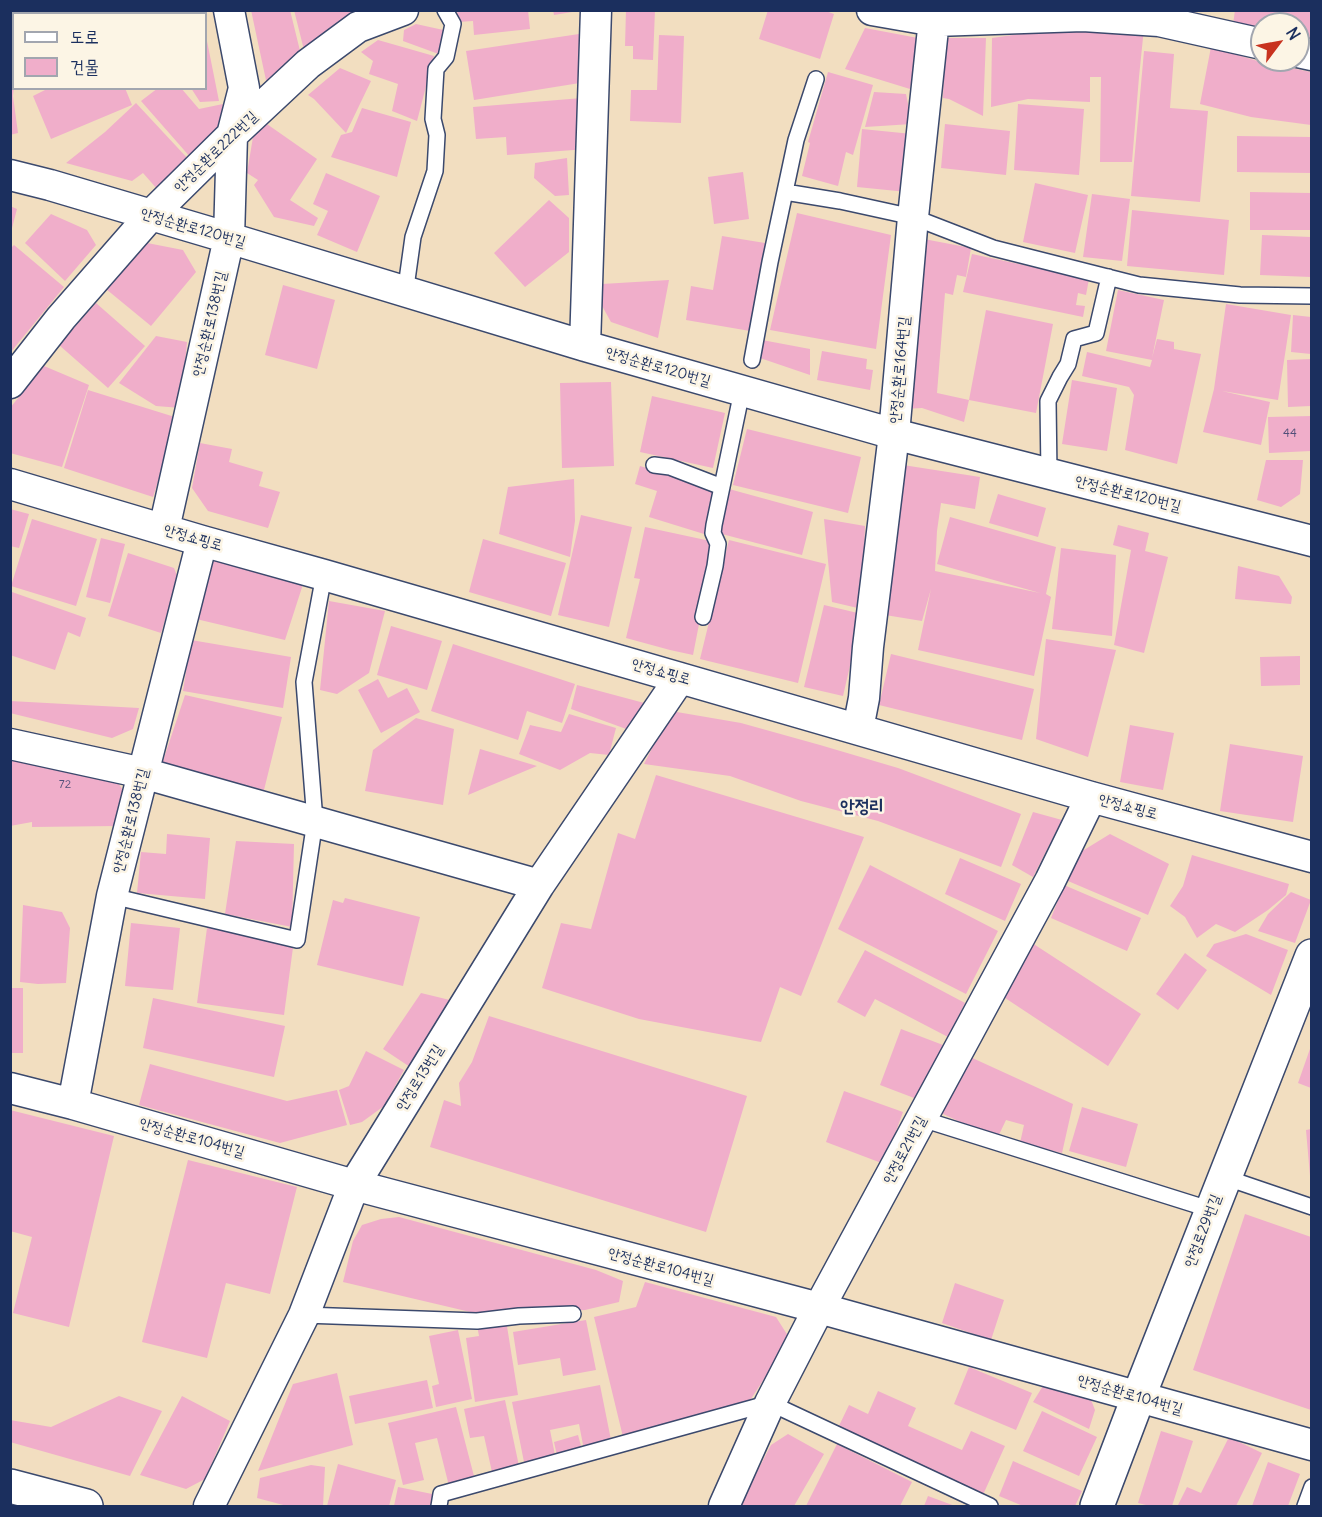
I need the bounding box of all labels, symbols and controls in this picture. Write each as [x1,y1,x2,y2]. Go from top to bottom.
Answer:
legend [12,12,207,90]
north arrow [1250,12,1310,72]
text: N [1282,24,1305,44]
text: 도로 [70,25,99,48]
text: 건물 [70,55,99,78]
street label: 안정순환로222번길 [170,108,262,196]
street label: 안정순환로120번길 [138,204,248,252]
street label: 안정순환로138번길 [189,270,231,378]
street label: 안정순환로164번길 [886,316,914,424]
street label: 안정순환로120번길 [603,343,713,391]
house number: 44 [1283,427,1297,441]
street label: 안정순환로120번길 [1073,472,1183,516]
street label: 안정쇼핑로 [162,521,224,555]
street label: 안정쇼핑로 [630,655,692,689]
street label: 안정순환로138번길 [109,767,153,875]
house number: 72 [59,778,71,792]
street label: 안정쇼핑로 [1097,790,1159,824]
district label: 안정리 [840,796,884,818]
street label: 안정로13번길 [393,1042,447,1114]
street label: 안정로21번길 [880,1113,930,1187]
street label: 안정순환로104번길 [137,1114,247,1162]
street label: 안정로29번길 [1181,1192,1225,1270]
street label: 안정순환로104번길 [606,1244,716,1290]
street label: 안정순환로104번길 [1075,1371,1185,1419]

